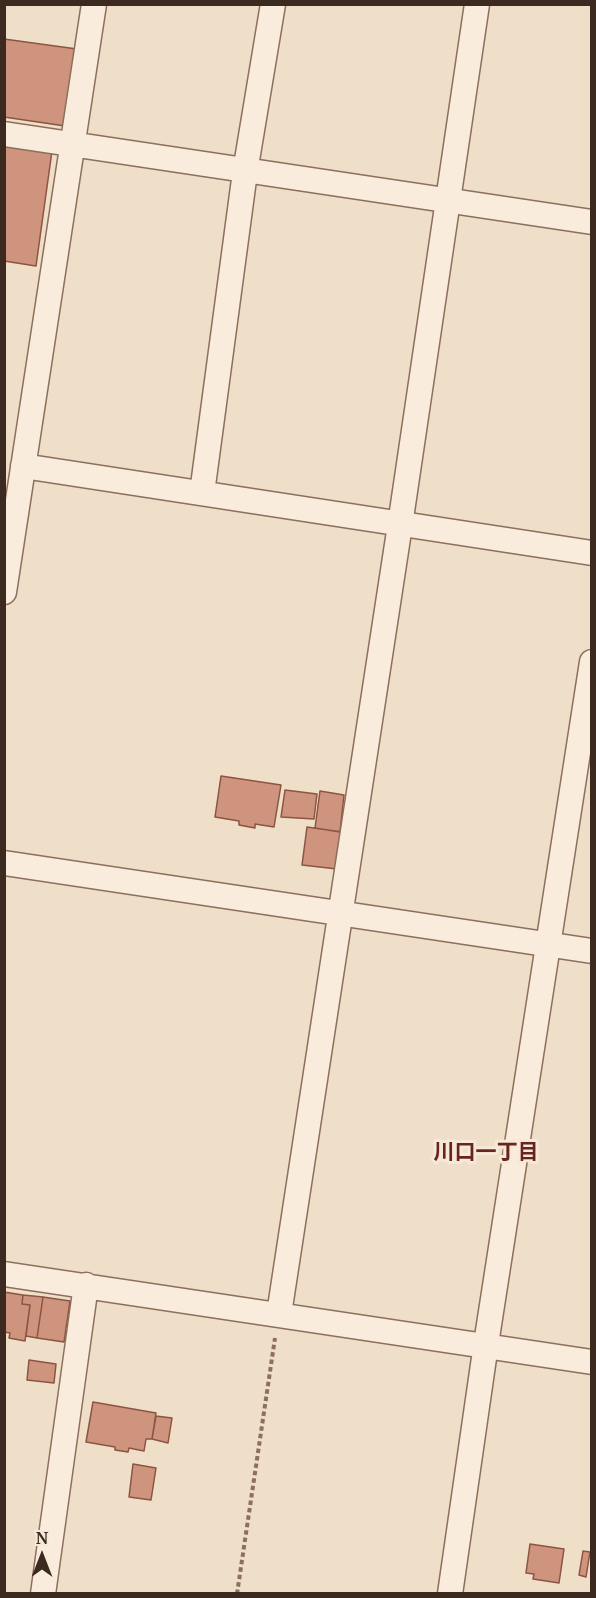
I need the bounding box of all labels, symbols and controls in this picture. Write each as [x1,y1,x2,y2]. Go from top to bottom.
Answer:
district label: 川口一丁目 [434,1140,538,1166]
north arrow [12,1526,72,1586]
text: N [36,1527,48,1549]

